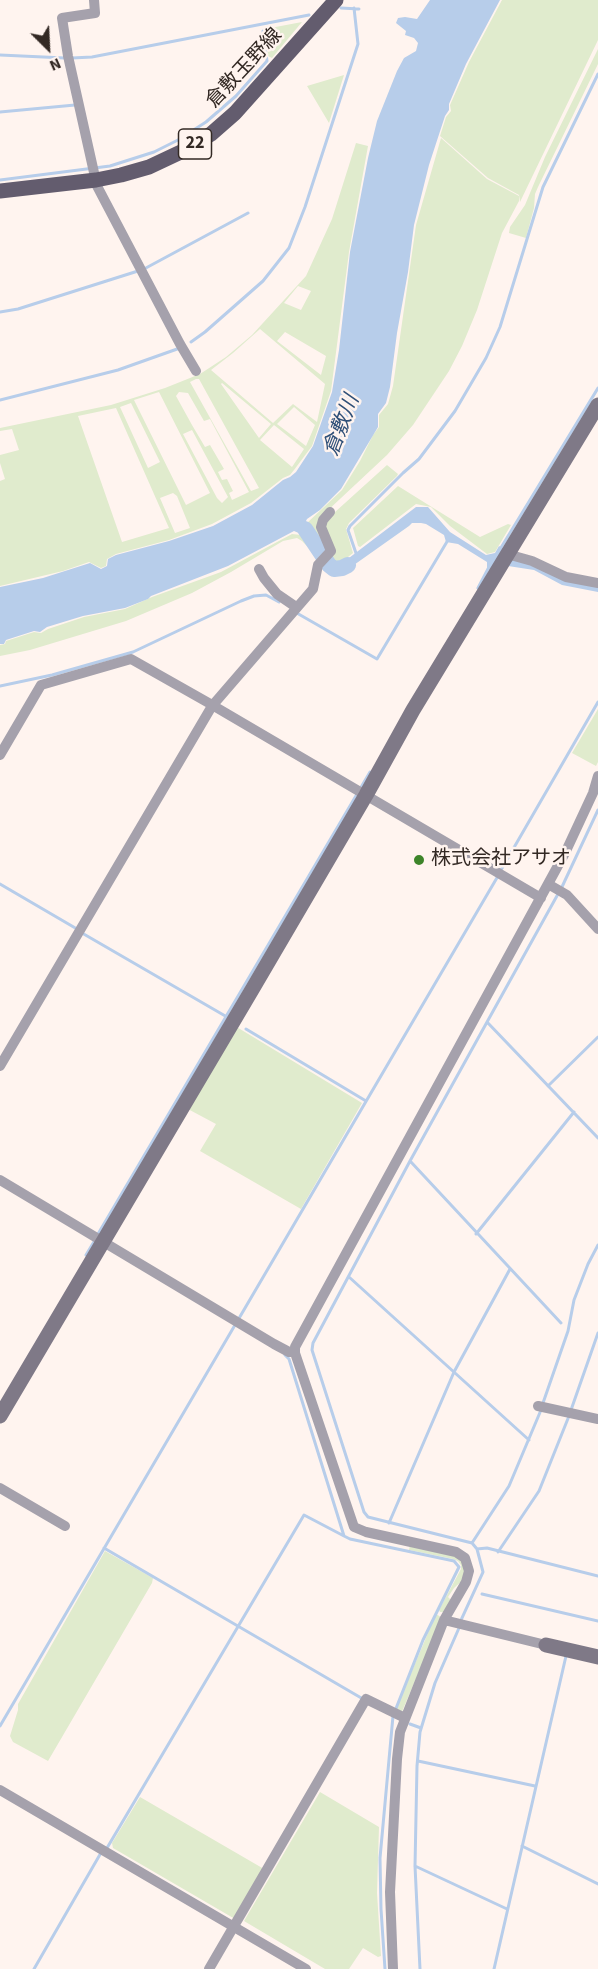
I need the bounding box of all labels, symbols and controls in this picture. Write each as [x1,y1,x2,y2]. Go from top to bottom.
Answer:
north arrow [18,18,78,78]
street label: 倉敷玉野線 [202,24,288,114]
text: N [46,52,65,77]
road number: 22 [178,129,212,159]
water label: 倉敷川 [320,392,366,460]
place label: 株式会社アサオ [431,848,571,872]
marker: 株式会社アサオ [412,853,426,867]

